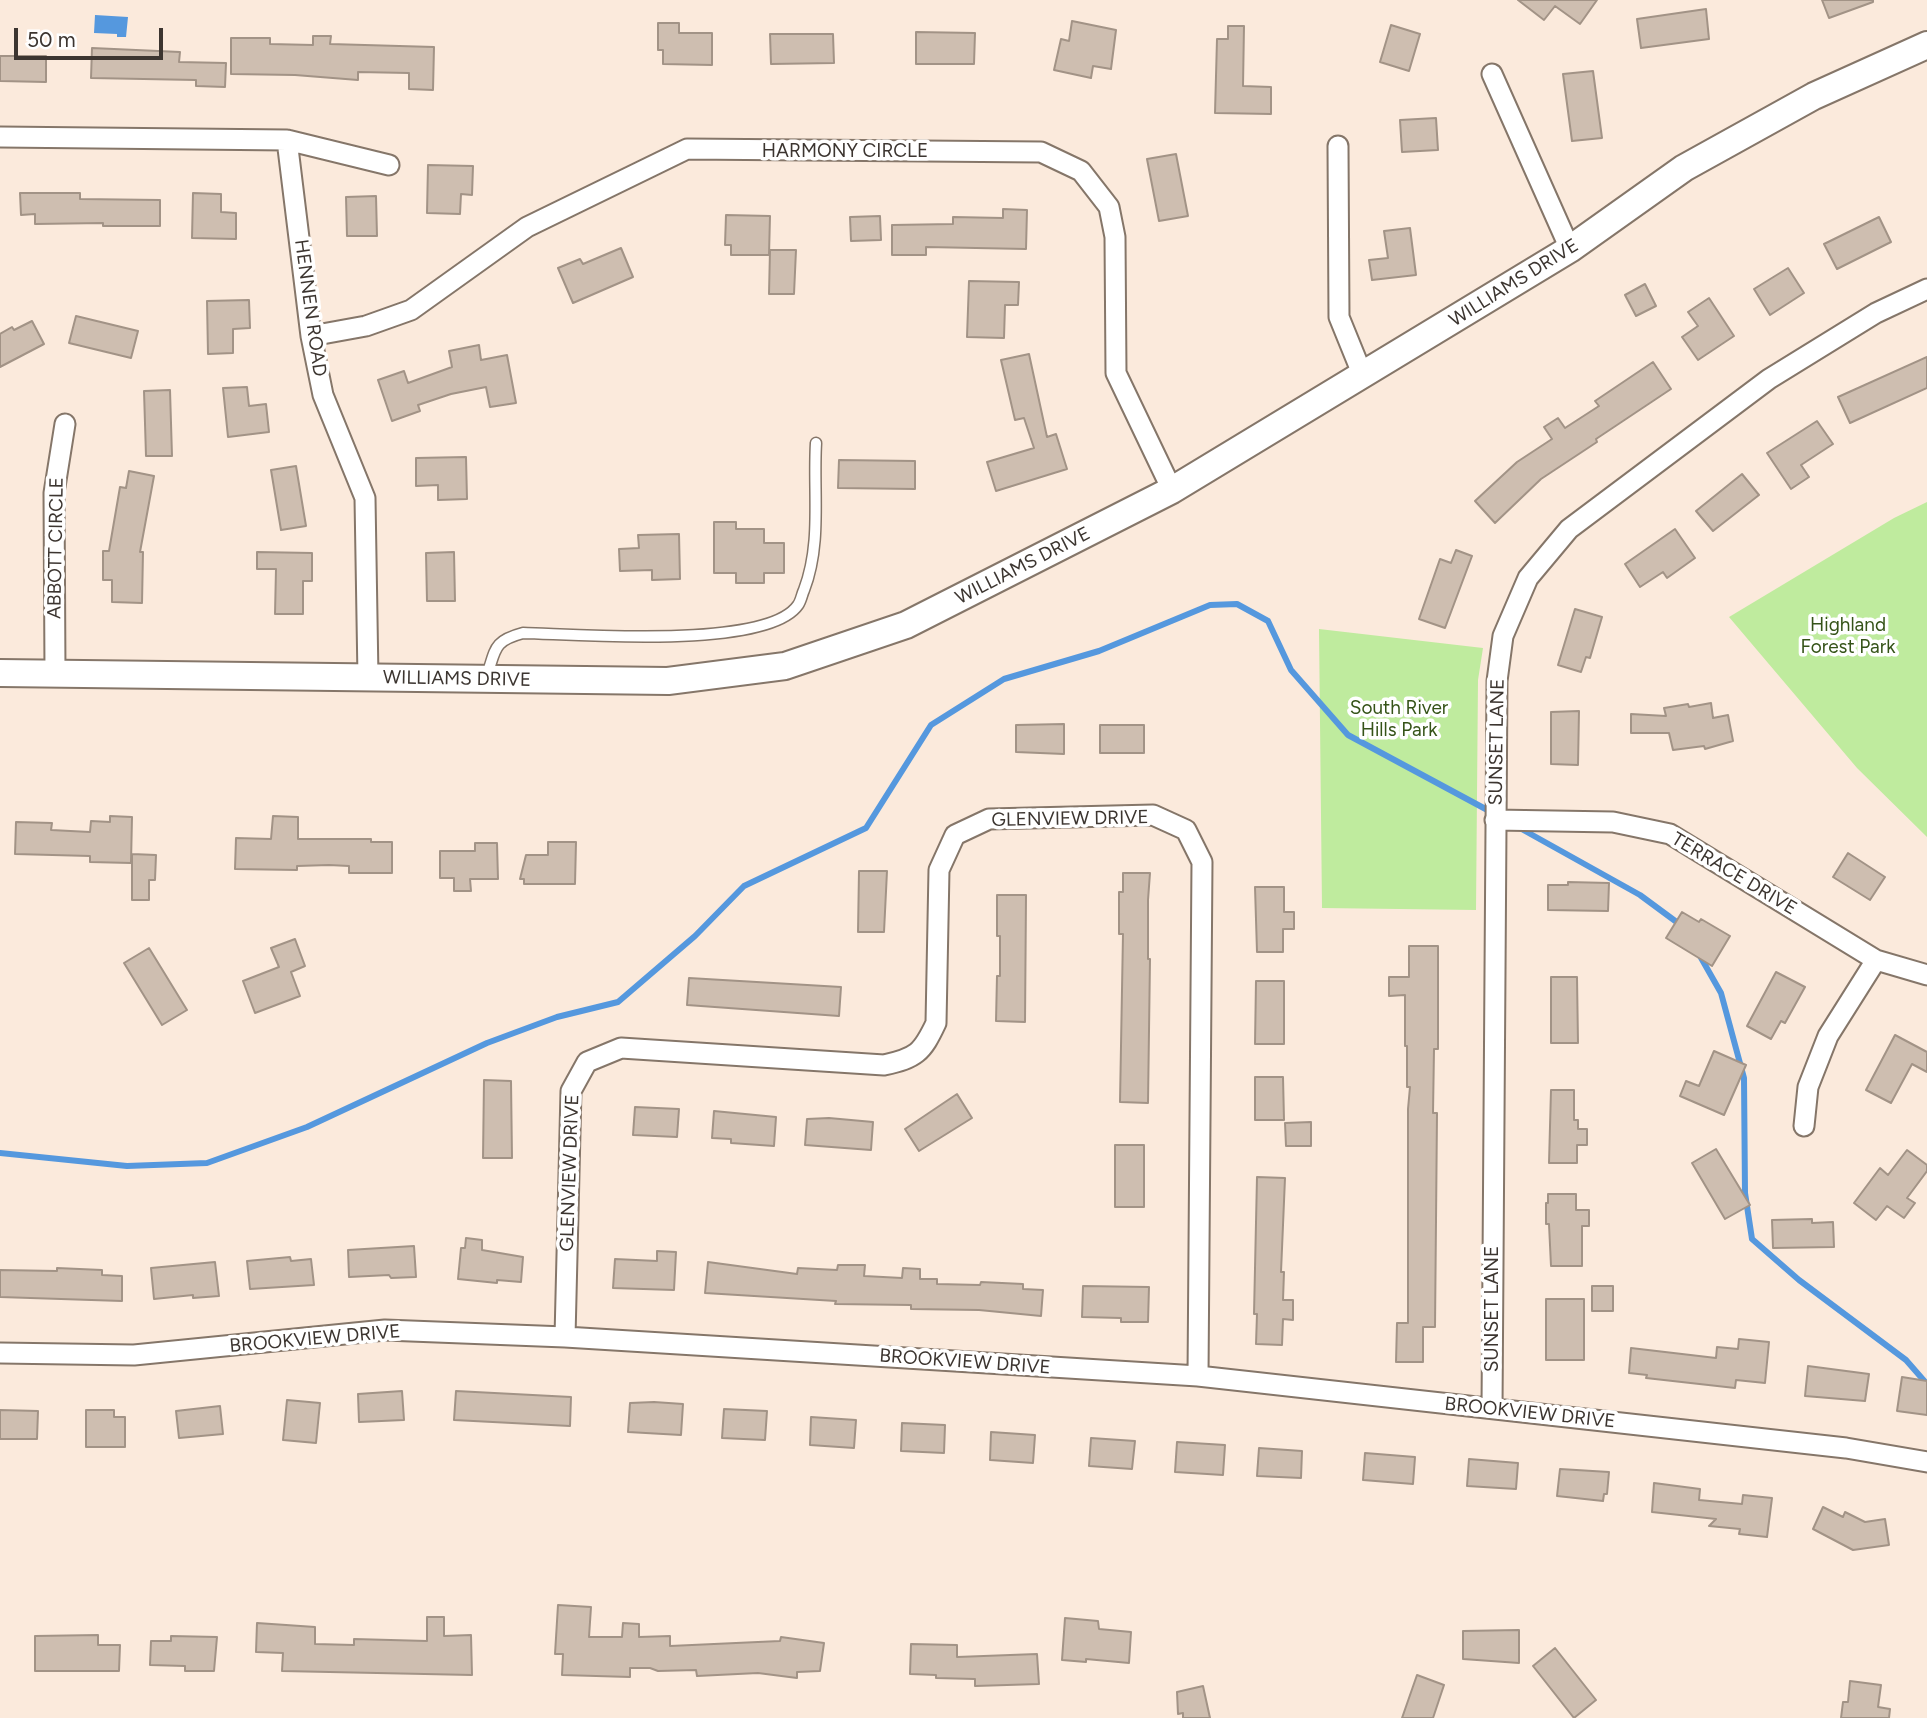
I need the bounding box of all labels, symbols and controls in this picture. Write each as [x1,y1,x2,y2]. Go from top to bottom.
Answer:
scale bar [18,14,166,58]
text: 50 m [27,27,76,52]
street label: HARMONY CIRCLE [762,140,928,162]
street label: WILLIAMS DRIVE [1445,234,1583,332]
street label: HENNEN ROAD [289,238,331,378]
street label: ABBOTT CIRCLE [43,477,69,619]
street label: WILLIAMS DRIVE [952,522,1094,610]
park label: Highland Forest Park [1801,614,1895,658]
street label: WILLIAMS DRIVE [383,666,531,692]
street label: SUNSET LANE [1484,679,1510,805]
park label: South River Hills Park [1350,697,1448,741]
street label: GLENVIEW DRIVE [991,806,1149,832]
street label: TERRACE DRIVE [1667,828,1801,920]
street label: GLENVIEW DRIVE [556,1094,584,1252]
street label: SUNSET LANE [1481,1246,1503,1372]
street label: BROOKVIEW DRIVE [229,1320,401,1358]
street label: BROOKVIEW DRIVE [879,1345,1051,1379]
street label: BROOKVIEW DRIVE [1443,1393,1617,1433]

